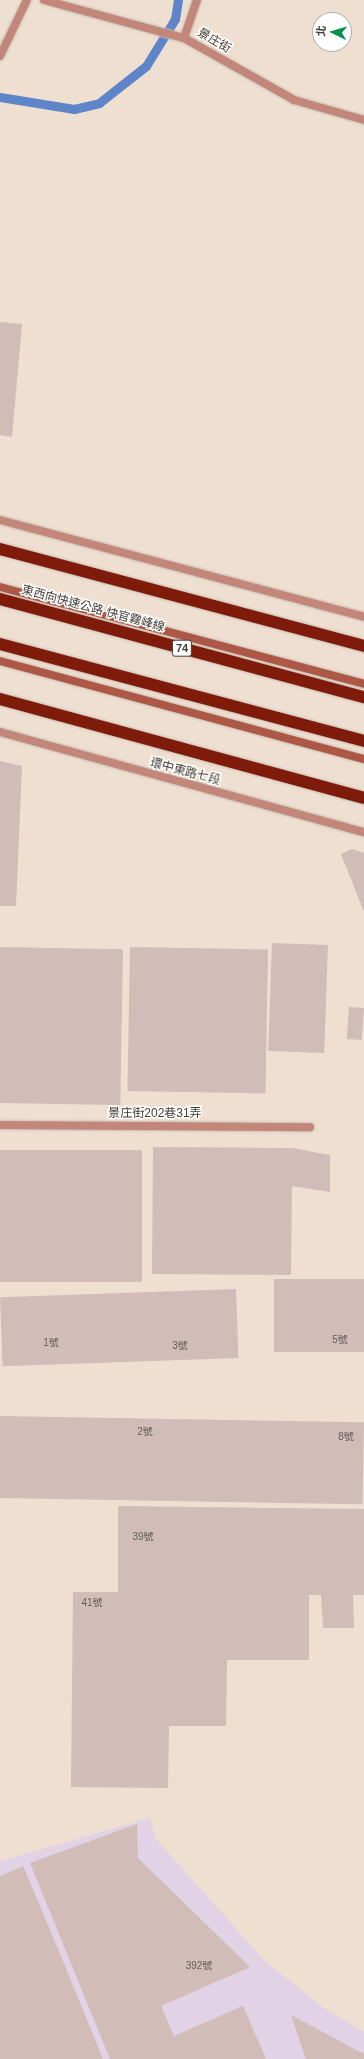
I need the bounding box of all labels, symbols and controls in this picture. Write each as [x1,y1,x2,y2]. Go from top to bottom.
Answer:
north arrow [312,12,352,52]
text: 北 [315,25,327,37]
street label: 景庄街 [195,26,233,56]
street label: 東西向快速公路 快官霧峰線 [20,583,166,635]
road number: 74 [171,639,193,657]
street label: 環中東路七段 [148,756,222,788]
street label: 景庄街202巷31弄 [108,1107,202,1121]
house number: 5號 [332,1334,348,1346]
house number: 1號 [43,1337,59,1349]
house number: 3號 [172,1340,188,1352]
house number: 2號 [137,1426,153,1438]
house number: 8號 [338,1431,354,1443]
house number: 39號 [132,1531,154,1543]
house number: 41號 [81,1597,103,1609]
house number: 392號 [186,1960,212,1972]

